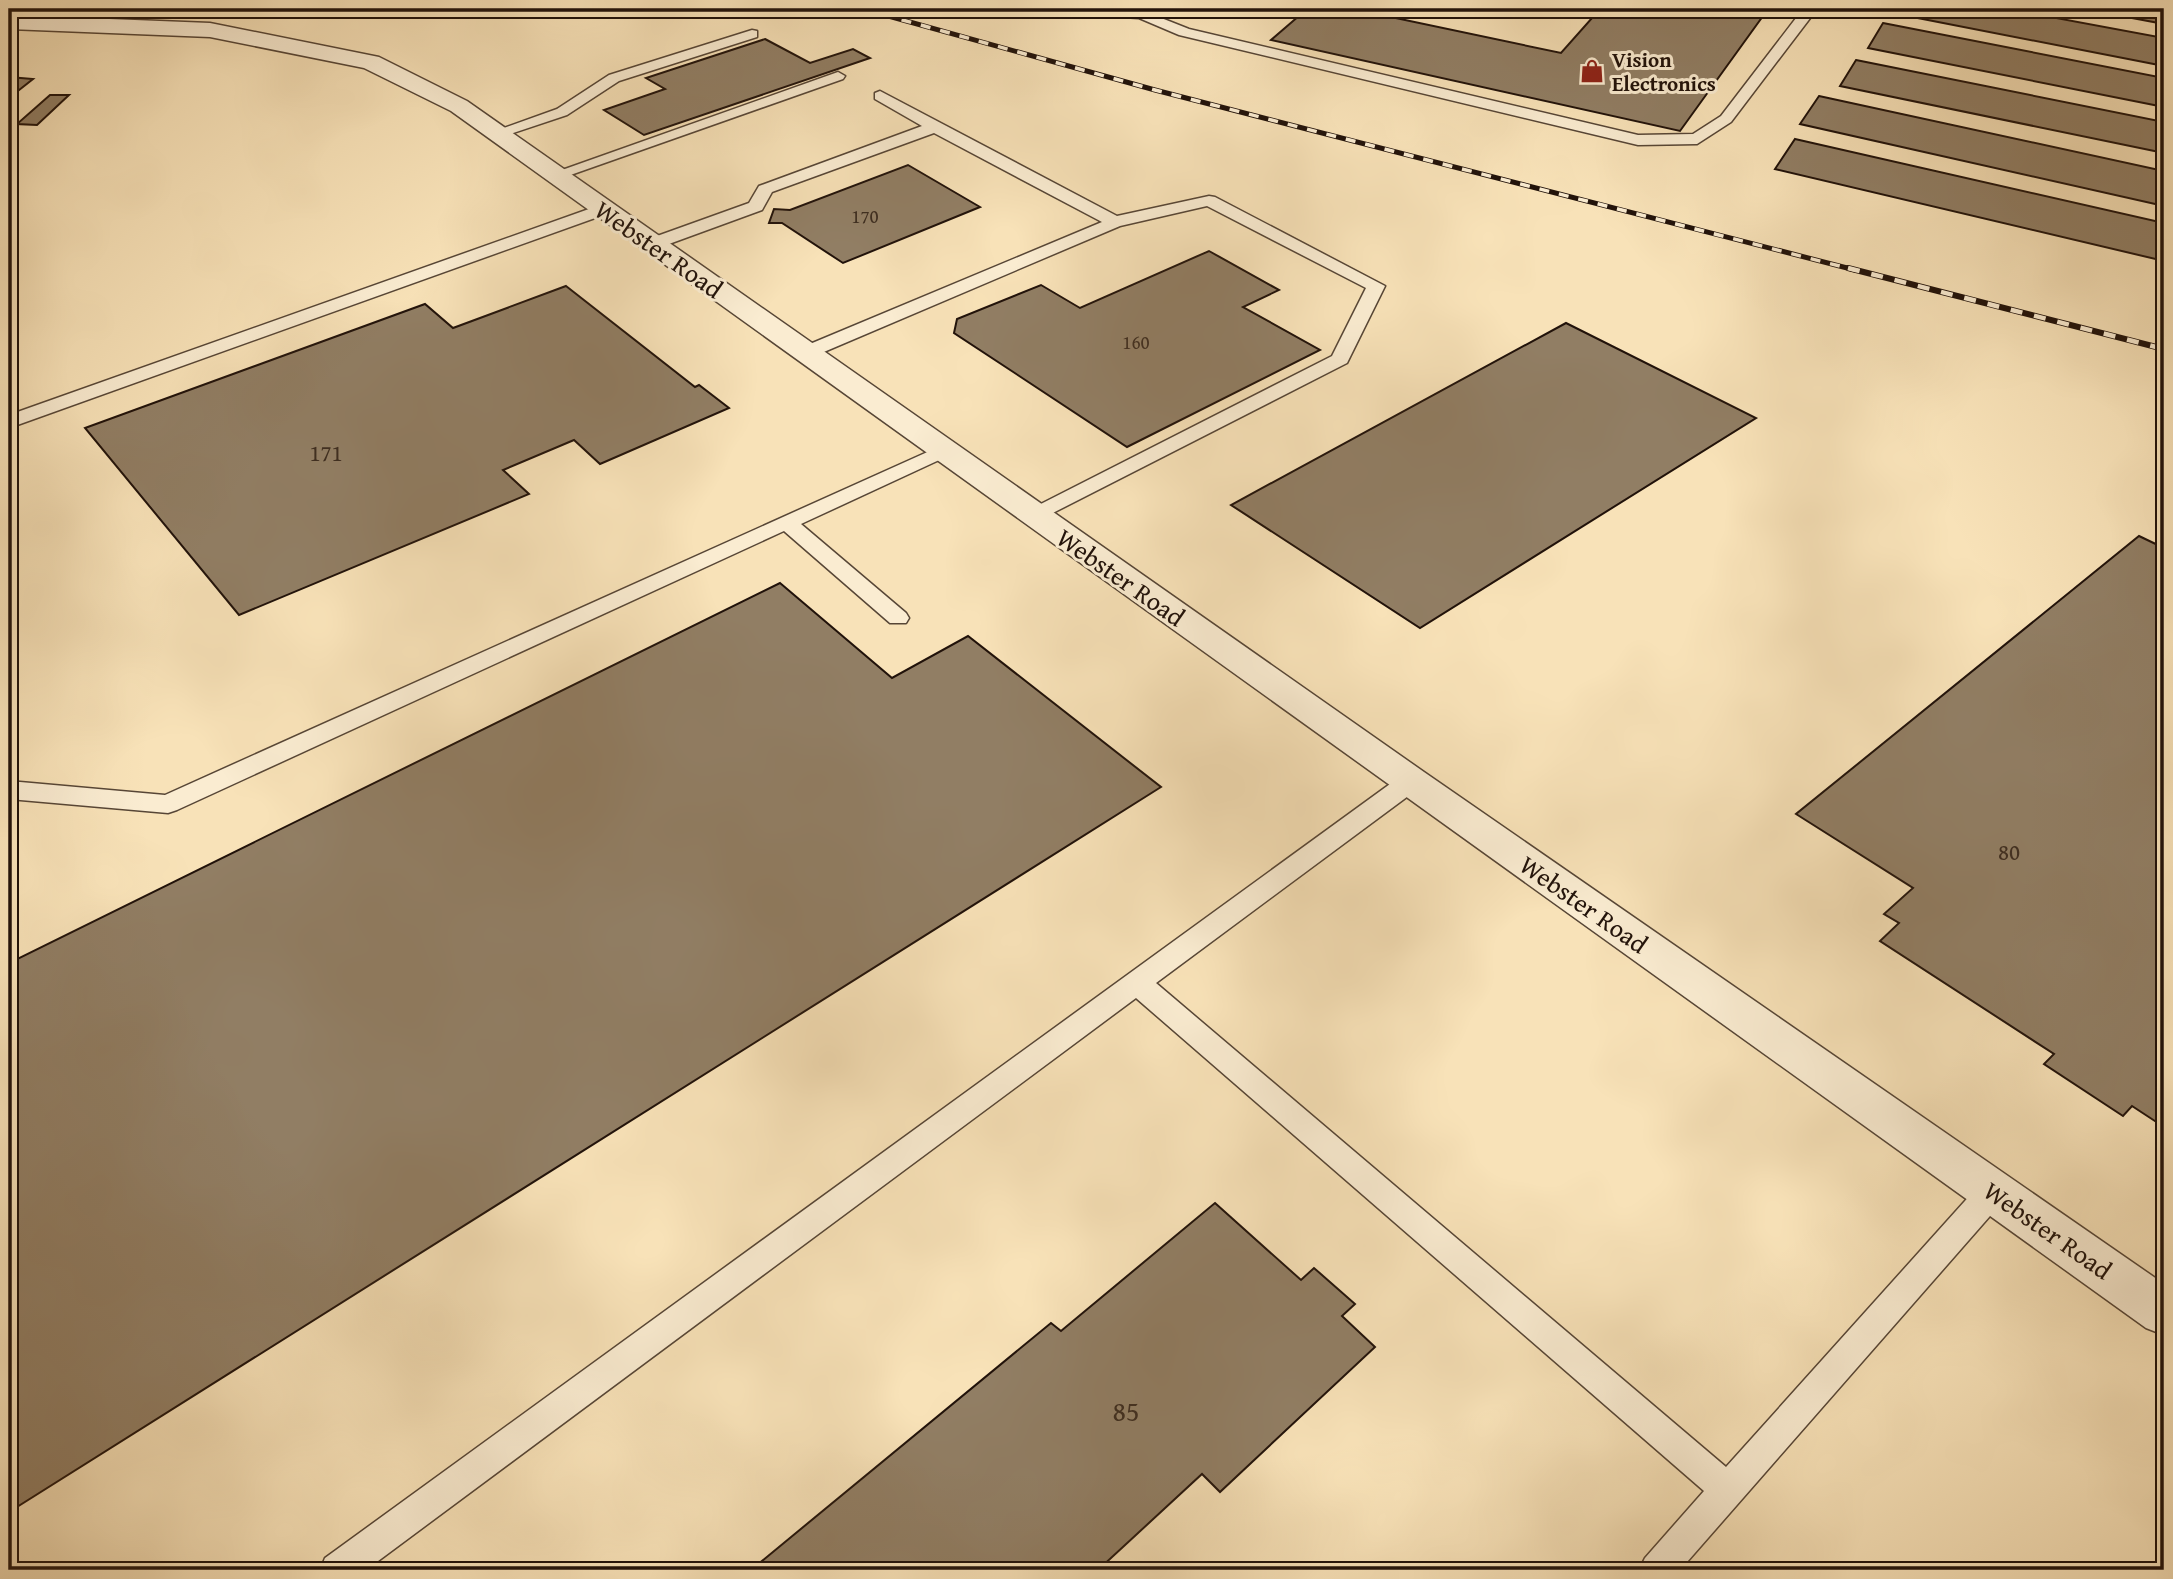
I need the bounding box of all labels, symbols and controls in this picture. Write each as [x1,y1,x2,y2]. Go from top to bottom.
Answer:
place label: Vision Electronics [1612,44,1716,99]
shop icon: Vision Electronics [1578,57,1606,85]
street label: Webster Road [587,190,731,308]
house number: 170 [851,202,879,230]
house number: 160 [1122,328,1150,356]
house number: 171 [309,436,343,469]
street label: Webster Road [1049,518,1193,636]
house number: 80 [1998,835,2020,868]
street label: Webster Road [1512,845,1656,963]
street label: Webster Road [1976,1171,2120,1289]
house number: 85 [1113,1390,1139,1431]

